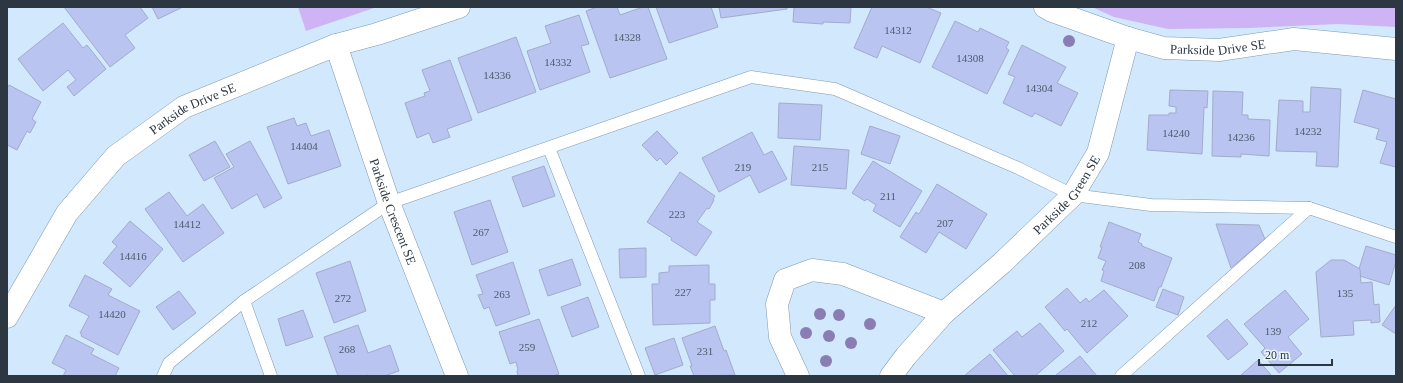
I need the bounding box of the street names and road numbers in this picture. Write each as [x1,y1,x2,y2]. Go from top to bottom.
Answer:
street label: Parkside Drive SE [1170,36,1267,58]
street label: Parkside Drive SE [147,80,238,138]
street label: Parkside Green SE [1030,152,1103,237]
street label: Parkside Crescent SE [367,157,419,267]

